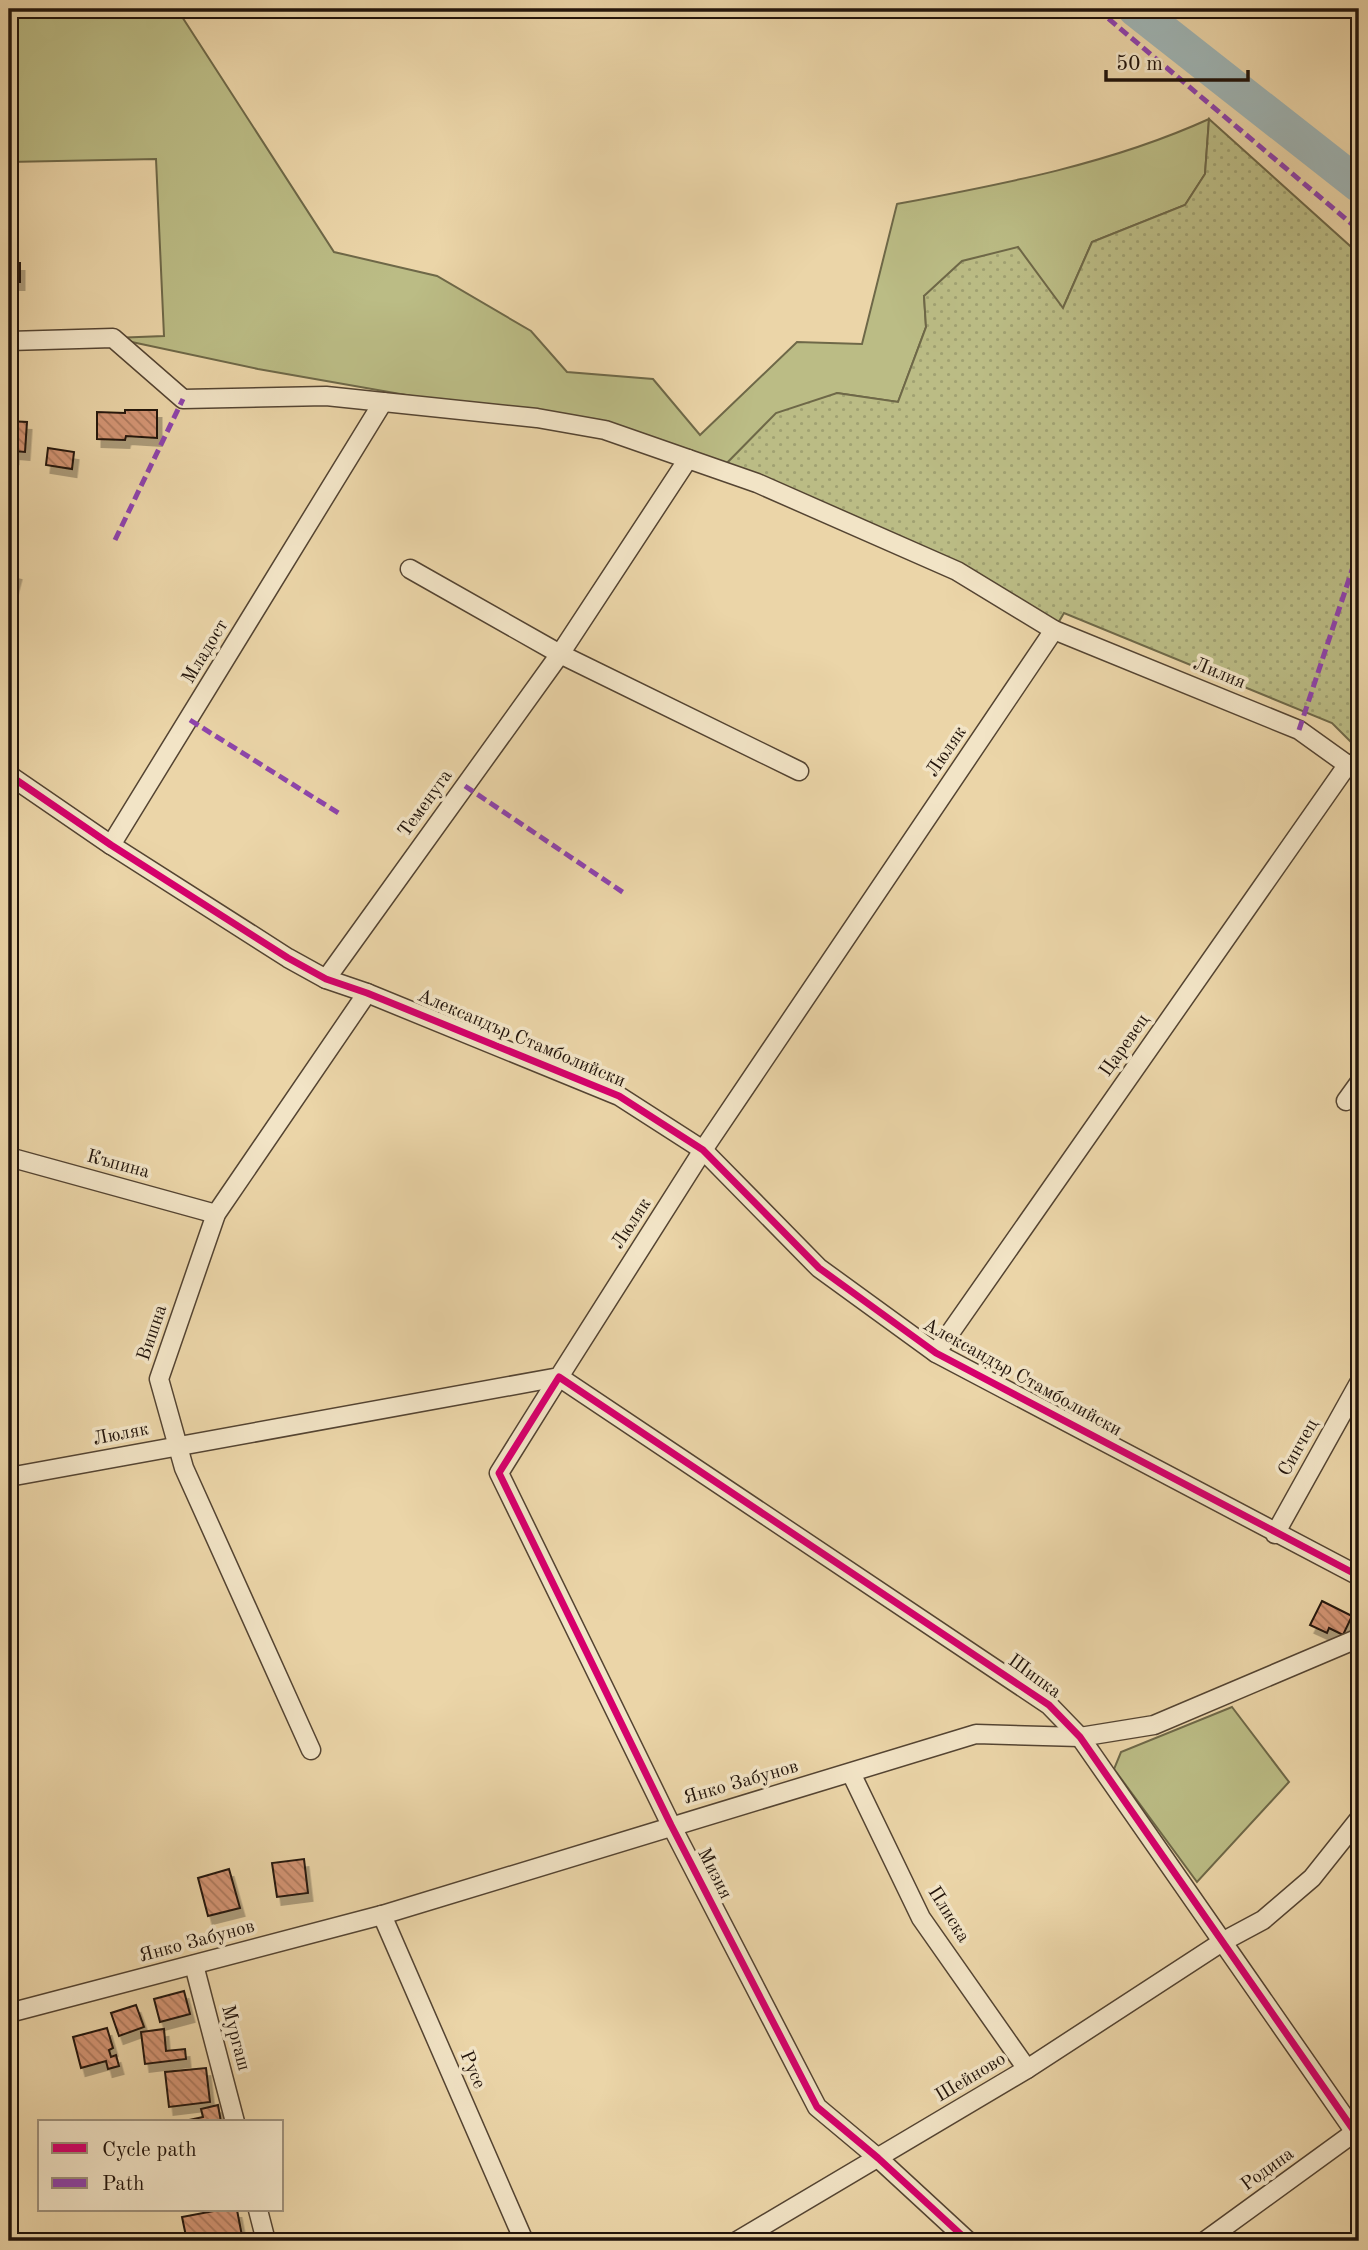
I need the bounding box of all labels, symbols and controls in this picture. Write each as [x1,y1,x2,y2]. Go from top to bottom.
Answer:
scale bar [1106,38,1247,82]
text: 50 m [1116,54,1163,75]
street label: Младост [180,617,232,687]
street label: Лилия [1190,655,1248,693]
street label: Люляк [923,723,971,781]
street label: Теменуга [395,766,457,841]
street label: Александър Стамболийски [414,986,628,1092]
street label: Царевец [1097,1011,1154,1081]
street label: Къпина [84,1147,152,1183]
street label: Люляк [609,1195,656,1253]
street label: Вишна [135,1302,172,1363]
street label: Александър Стамболийски [919,1315,1125,1441]
street label: Синчец [1276,1416,1323,1480]
street label: Люляк [92,1420,151,1450]
street label: Шипка [1004,1652,1065,1703]
street label: Янко Забунов [681,1758,801,1808]
street label: Мизия [693,1845,735,1903]
street label: Плиска [924,1884,973,1947]
street label: Янко Забунов [137,1917,257,1967]
street label: Мургаш [217,2003,253,2073]
street label: Русе [456,2048,488,2092]
street label: Шейново [933,2050,1009,2106]
legend [38,2120,284,2212]
text: Cycle path [102,2140,197,2161]
street label: Родина [1238,2144,1298,2195]
text: Path [102,2174,145,2195]

